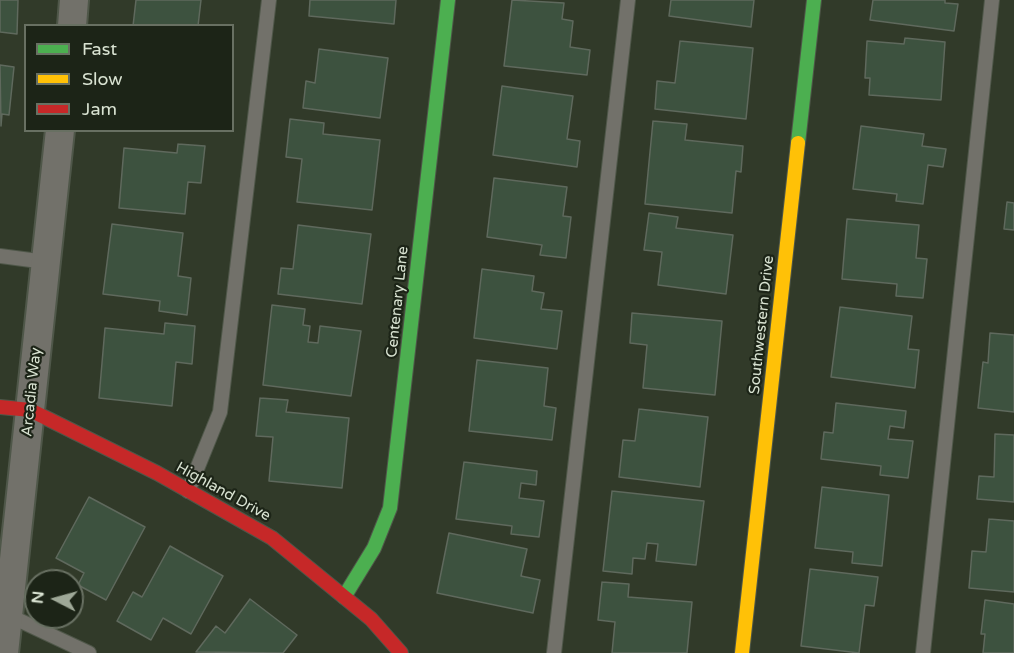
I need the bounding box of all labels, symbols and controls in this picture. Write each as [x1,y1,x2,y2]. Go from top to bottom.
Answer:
legend [24,24,234,132]
text: Fast [82,38,117,60]
text: Slow [82,68,123,90]
text: Jam [82,98,117,120]
street label: Centenary Lane [383,246,413,358]
street label: Southwestern Drive [746,255,778,395]
street label: Arcadia Way [18,347,46,437]
street label: Highland Drive [173,459,273,525]
north arrow [24,569,84,629]
text: N [27,590,49,605]

